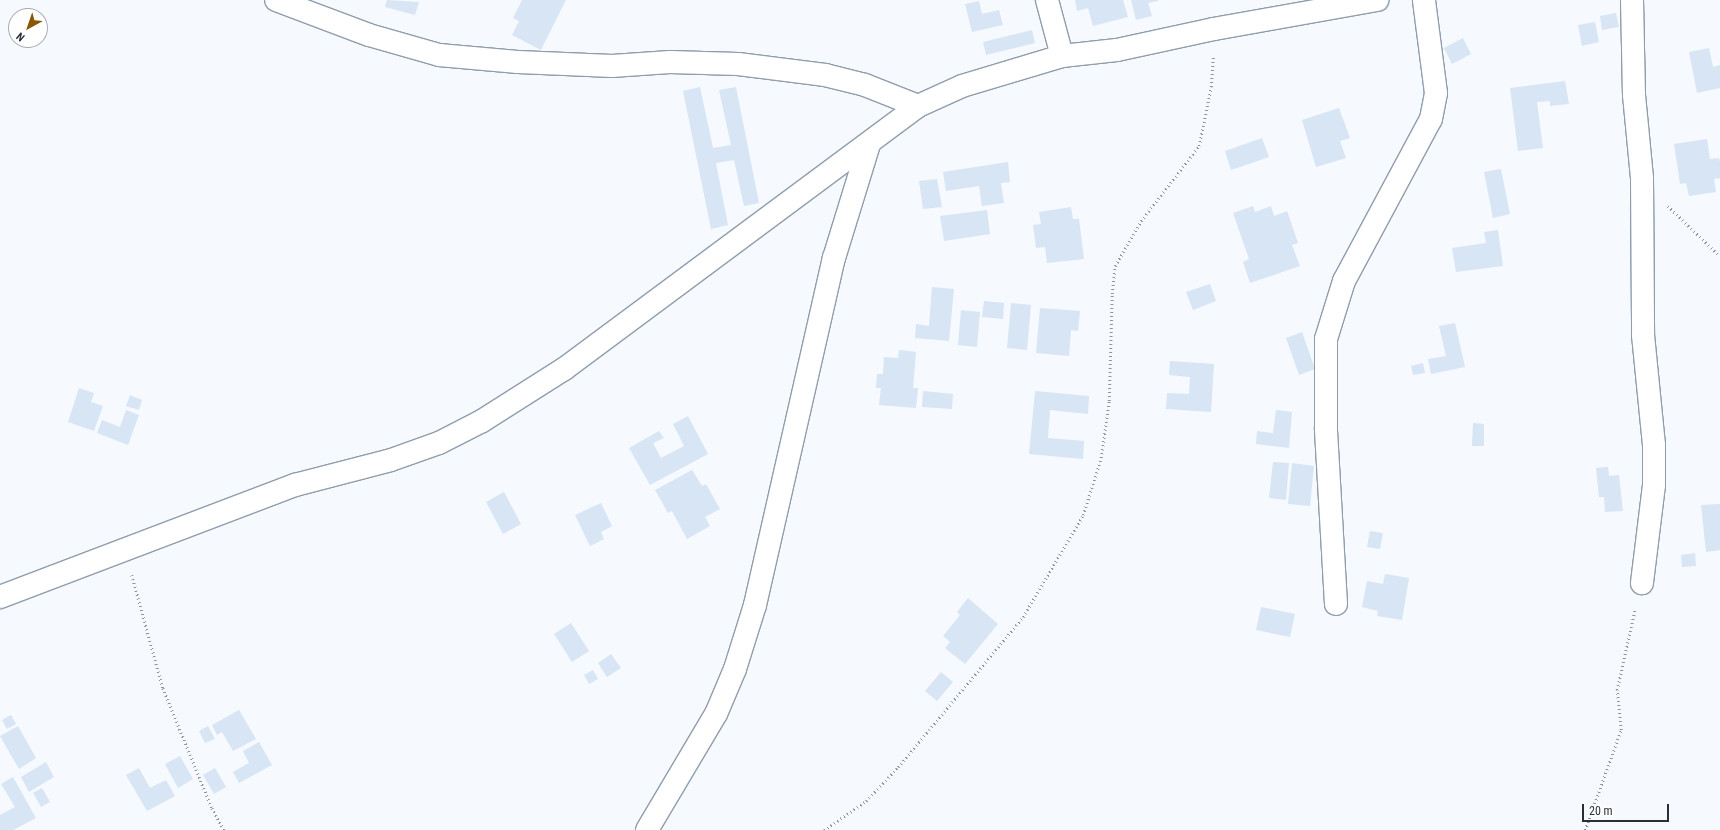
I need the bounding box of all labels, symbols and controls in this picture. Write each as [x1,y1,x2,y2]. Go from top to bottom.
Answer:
north arrow [8,8,48,48]
text: N [14,30,27,44]
scale bar [1584,796,1671,822]
text: 20 m [1589,804,1613,818]

